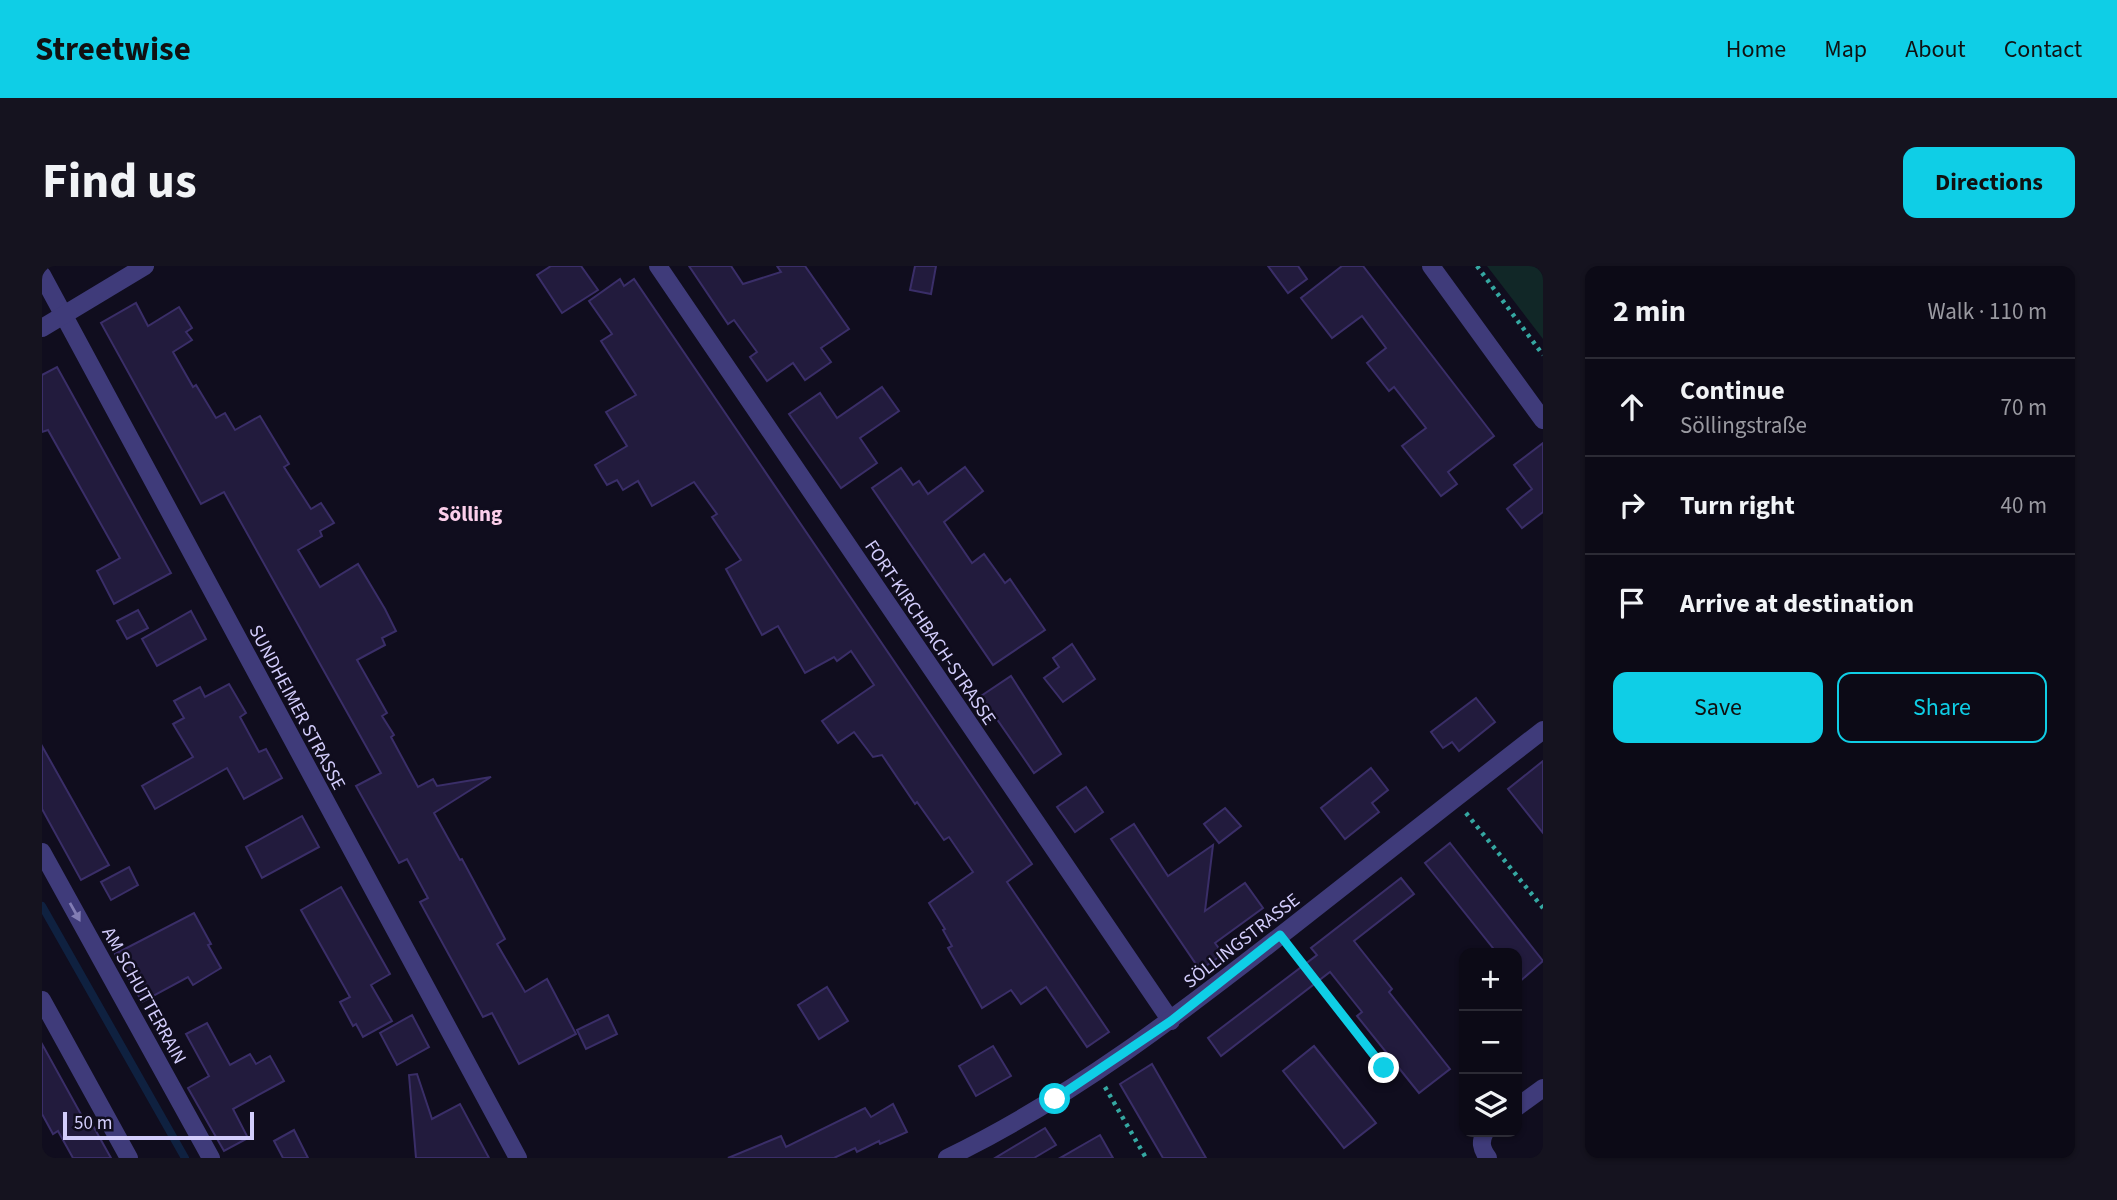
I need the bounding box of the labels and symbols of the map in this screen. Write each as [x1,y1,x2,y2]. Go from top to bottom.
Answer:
district label: Sölling [438,499,502,529]
street label: FORT-KIRCHBACH-STRASSE [858,535,1002,731]
street label: SUNDHEIMER STRASSE [242,620,352,795]
street label: SÖLLINGSTRASSE [1178,887,1306,995]
one-way arrow [69,902,81,922]
street label: AM SCHUTTERRAIN [95,922,193,1069]
route end [1368,1052,1399,1083]
route start [1039,1083,1070,1114]
scale bar [63,1109,254,1141]

